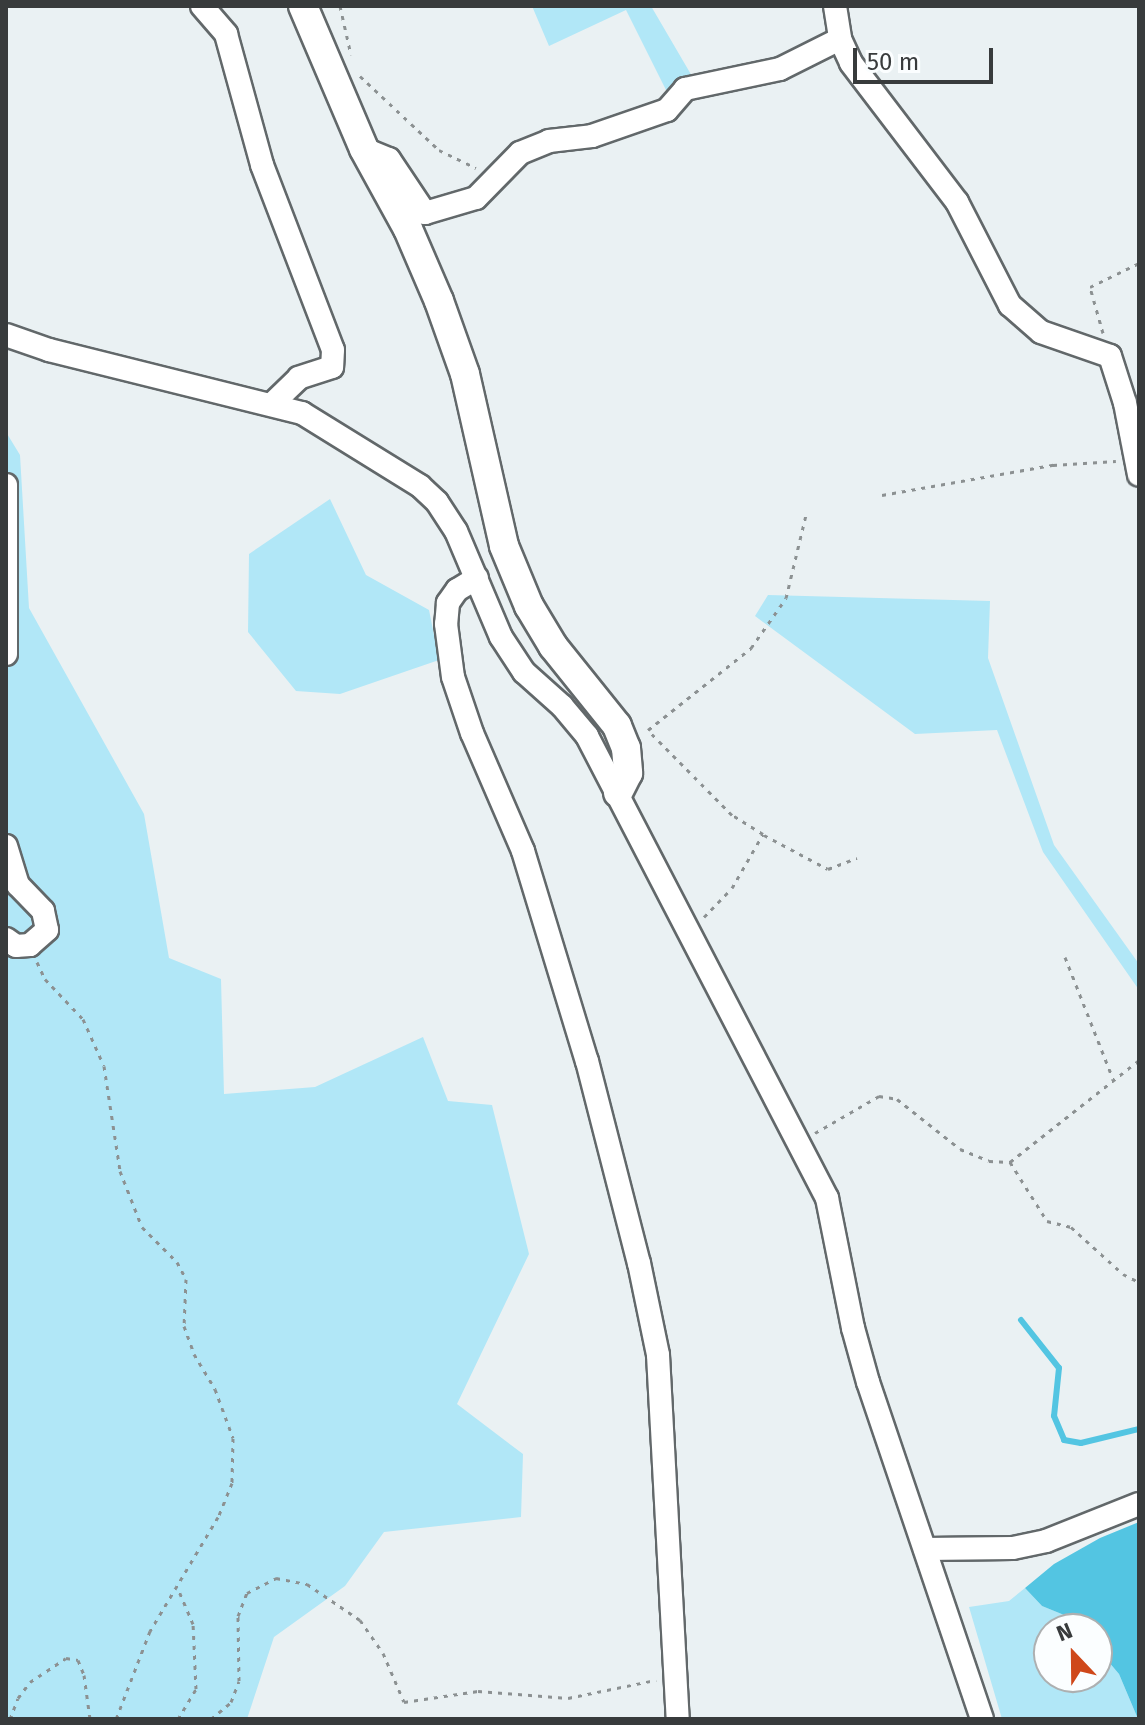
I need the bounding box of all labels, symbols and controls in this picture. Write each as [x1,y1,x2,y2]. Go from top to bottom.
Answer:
scale bar [857,32,997,82]
text: 50 m [867,48,919,76]
north arrow [1033,1613,1113,1693]
text: N [1053,1617,1076,1647]

